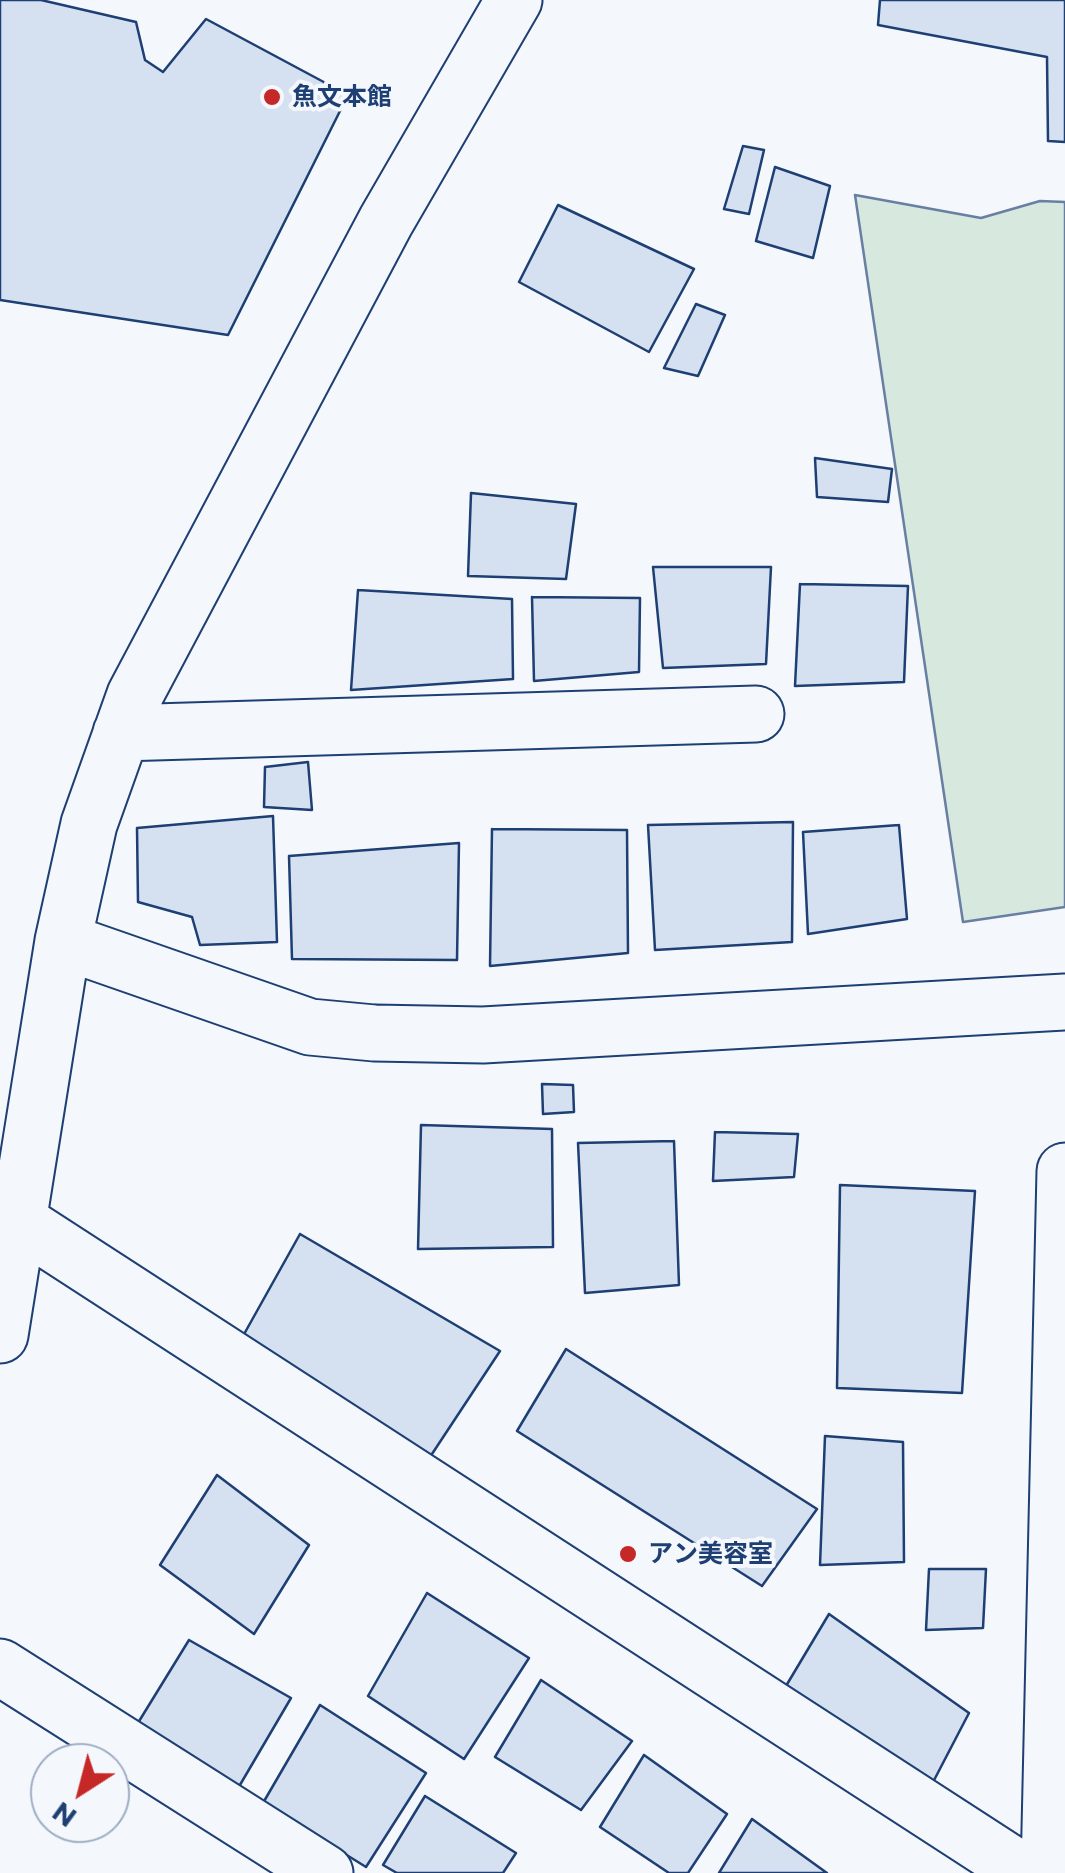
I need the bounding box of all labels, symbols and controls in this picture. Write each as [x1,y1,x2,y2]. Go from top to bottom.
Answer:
place label: 魚文本館 [292,82,392,112]
marker: 魚文本館 [261,86,283,108]
place label: アン美容室 [648,1539,773,1569]
marker: アン美容室 [617,1543,639,1565]
north arrow [30,1743,130,1843]
text: N [45,1796,82,1836]

